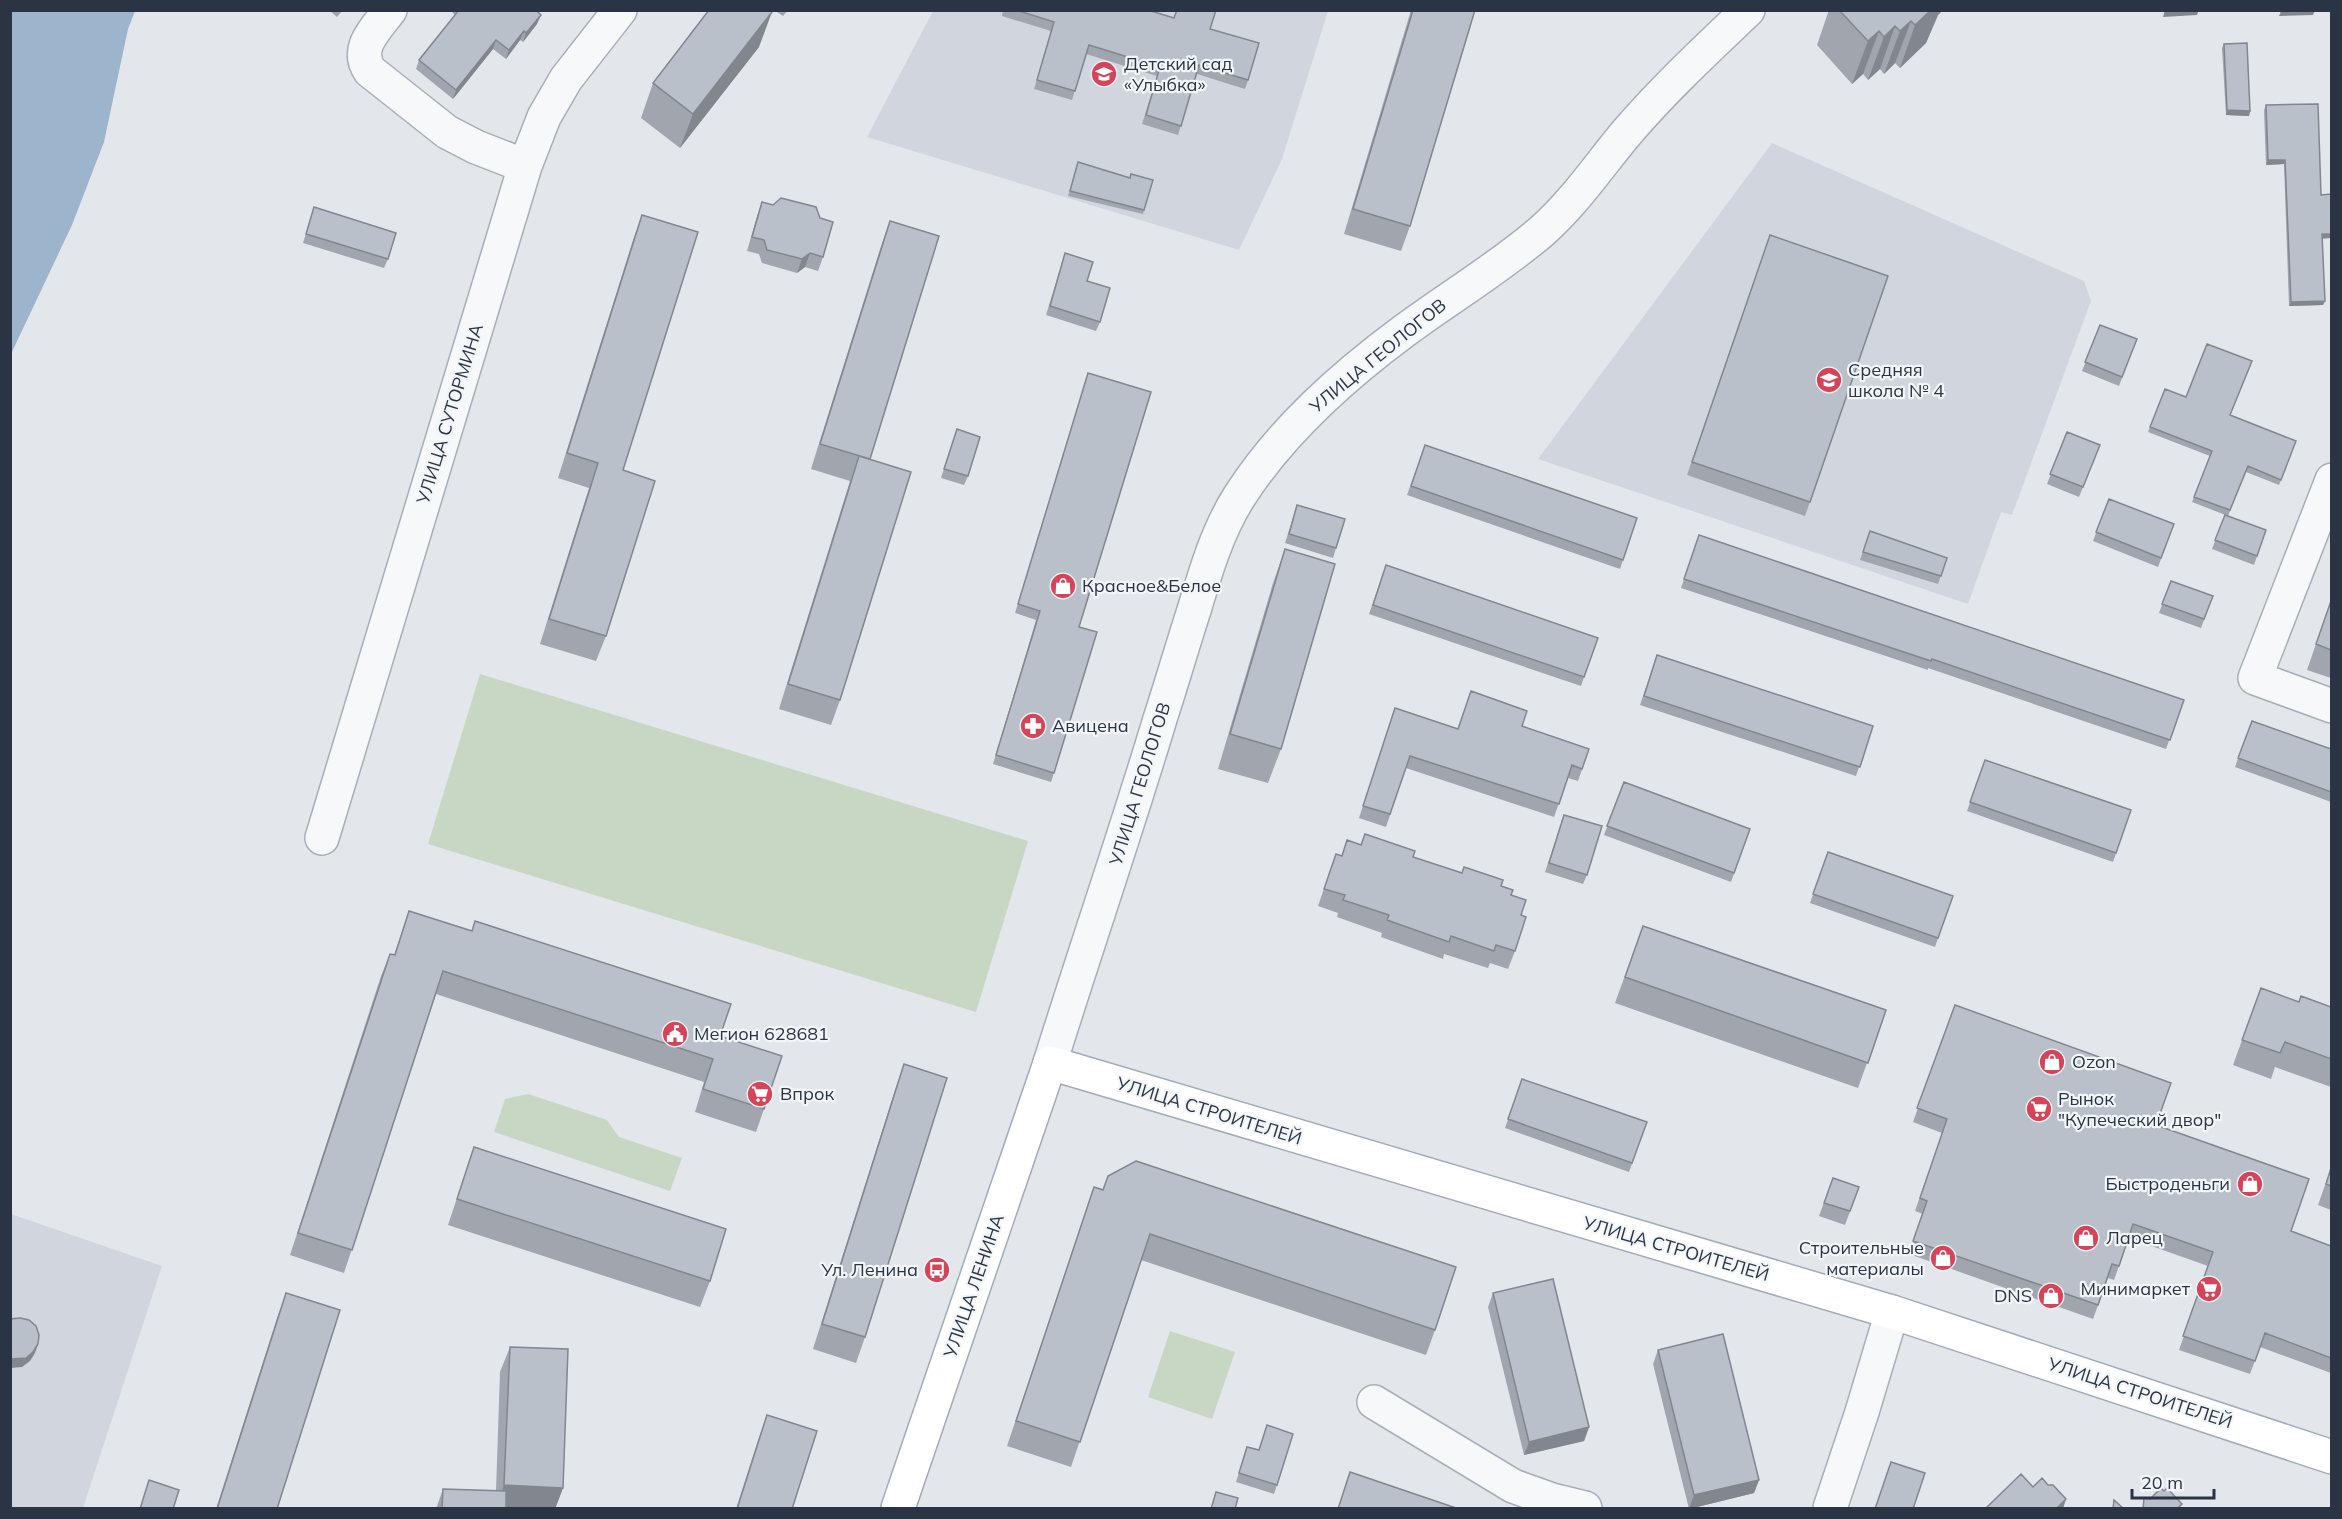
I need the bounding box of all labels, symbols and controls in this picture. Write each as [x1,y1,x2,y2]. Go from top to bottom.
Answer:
place label: Детский сад «Улыбка» [1124,52,1233,96]
school or university icon: Детский сад «Улыбка» [1089,59,1119,89]
street label: УЛИЦА ГЕОЛОГОВ [1304,293,1451,419]
street label: УЛИЦА СУТОРМИНА [411,321,488,508]
place label: Средняя школа № 4 [1848,358,1944,402]
school or university icon: Средняя школа № 4 [1814,365,1844,395]
shop icon: Красное&Белое [1048,571,1078,601]
place label: Красное&Белое [1082,574,1221,597]
street label: УЛИЦА ГЕОЛОГОВ [1103,699,1175,869]
pharmacy icon: Авицена [1018,711,1048,741]
place label: Авицена [1052,714,1129,737]
public building icon: Мегион 628681 [660,1019,690,1049]
place label: Мегион 628681 [694,1022,829,1045]
shop icon: Ozon [2037,1047,2067,1077]
place label: Ozon [2072,1050,2116,1073]
street label: УЛИЦА СТРОИТЕЛЕЙ [1113,1071,1305,1150]
supermarket icon: Впрок [745,1079,775,1109]
place label: Впрок [780,1082,834,1105]
place label: Рынок "Купеческий двор" [2058,1087,2221,1131]
supermarket icon: Рынок "Купеческий двор" [2024,1094,2054,1124]
shop icon: Быстроденьги [2235,1169,2265,1199]
place label: Быстроденьги [2105,1172,2230,1195]
street label: УЛИЦА ЛЕНИНА [938,1211,1009,1361]
street label: УЛИЦА СТРОИТЕЛЕЙ [1579,1211,1772,1286]
shop icon: Ларец [2071,1223,2101,1253]
place label: Ларец [2106,1226,2163,1249]
place label: Строительные материалы [1799,1236,1924,1280]
shop icon: Строительные материалы [1928,1243,1958,1273]
bus stop icon: Ул. Ленина [922,1255,952,1285]
place label: Ул. Ленина [820,1258,918,1281]
supermarket icon: Минимаркет [2194,1274,2224,1304]
place label: Минимаркет [2080,1277,2191,1300]
shop icon: DNS [2036,1281,2066,1311]
place label: DNS [1994,1284,2032,1307]
street label: УЛИЦА СТРОИТЕЛЕЙ [2044,1352,2235,1433]
scale bar [2132,1462,2214,1500]
text: 20 m [2141,1471,2183,1494]

